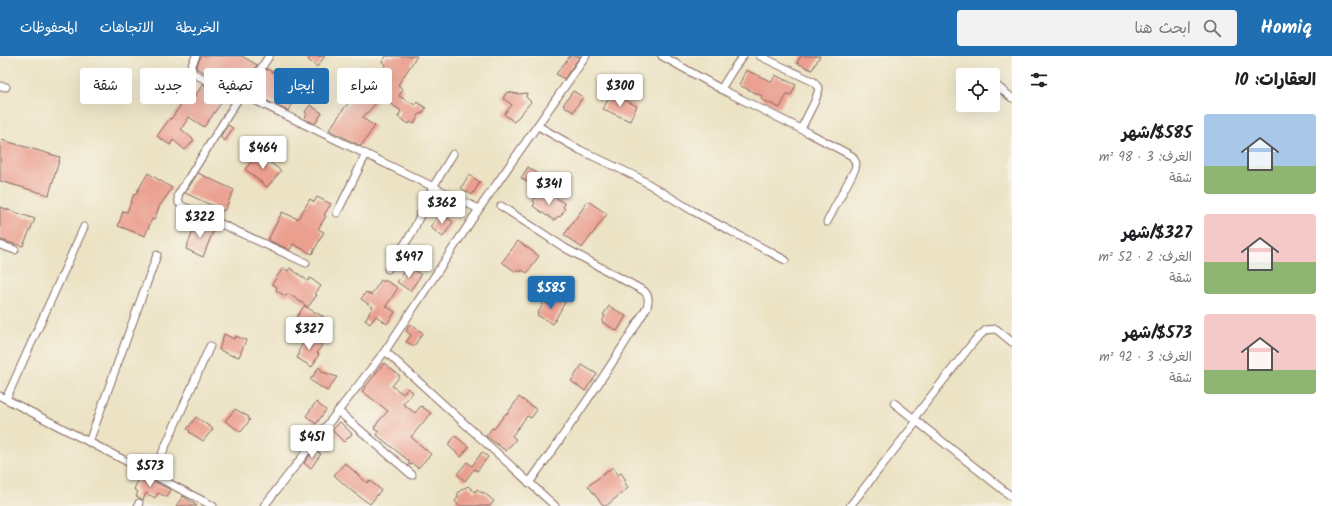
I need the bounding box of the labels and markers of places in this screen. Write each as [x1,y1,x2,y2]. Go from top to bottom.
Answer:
pin: $300 [596,74,644,108]
pin: $464 [239,136,287,170]
pin: $341 [525,172,573,206]
pin: $362 [418,191,466,225]
pin: $322 [176,205,224,239]
pin: $497 [385,245,433,279]
pin: $585 [527,276,575,310]
pin: $327 [285,317,333,351]
pin: $451 [288,425,336,459]
pin: $573 [126,454,174,488]

